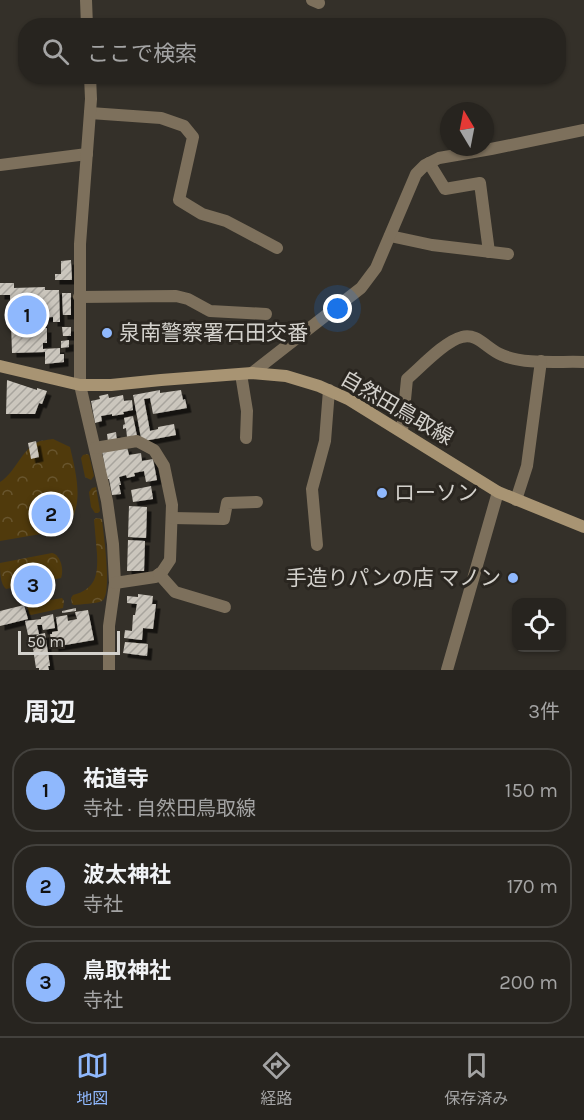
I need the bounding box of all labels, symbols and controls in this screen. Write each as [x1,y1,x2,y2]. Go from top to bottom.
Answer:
search box [18,18,566,84]
icon: search [39,35,72,68]
text: ここで検索 [87,41,197,67]
north arrow [440,102,494,156]
pin: 1 [8,292,46,338]
your location [323,294,352,323]
place label: 泉南警察署石田交番 [119,321,308,345]
marker: 泉南警察署石田交番 [100,326,114,340]
street label: 自然田鳥取線 [336,366,458,450]
place label: ローソン [394,481,478,505]
marker: ローソン [375,486,389,500]
pin: 2 [32,492,70,536]
pin: 3 [14,562,52,608]
place label: 手造りパンの店 マノン [286,566,501,590]
marker: 手造りパンの店 マノン [506,571,520,585]
map controls [512,598,566,652]
button: locate [512,598,566,652]
scale bar [18,628,120,656]
text: 50 m [27,632,64,651]
text: 周辺 [24,697,76,728]
text: 3件 [528,700,560,723]
text: 祐道寺 [83,766,149,792]
text: 1 [42,779,49,802]
text: 150 m [505,779,558,802]
text: 寺社 · 自然田鳥取線 [83,797,256,820]
text: 波太神社 [83,862,171,888]
text: 2 [39,875,52,898]
text: 170 m [507,875,558,898]
text: 寺社 [83,893,123,916]
text: 鳥取神社 [83,958,171,984]
text: 3 [39,971,52,994]
text: 200 m [499,971,558,994]
text: 寺社 [83,989,123,1012]
tab: 地図 [76,1049,109,1109]
tab: 経路 [260,1049,293,1109]
tab: 保存済み [444,1049,508,1109]

